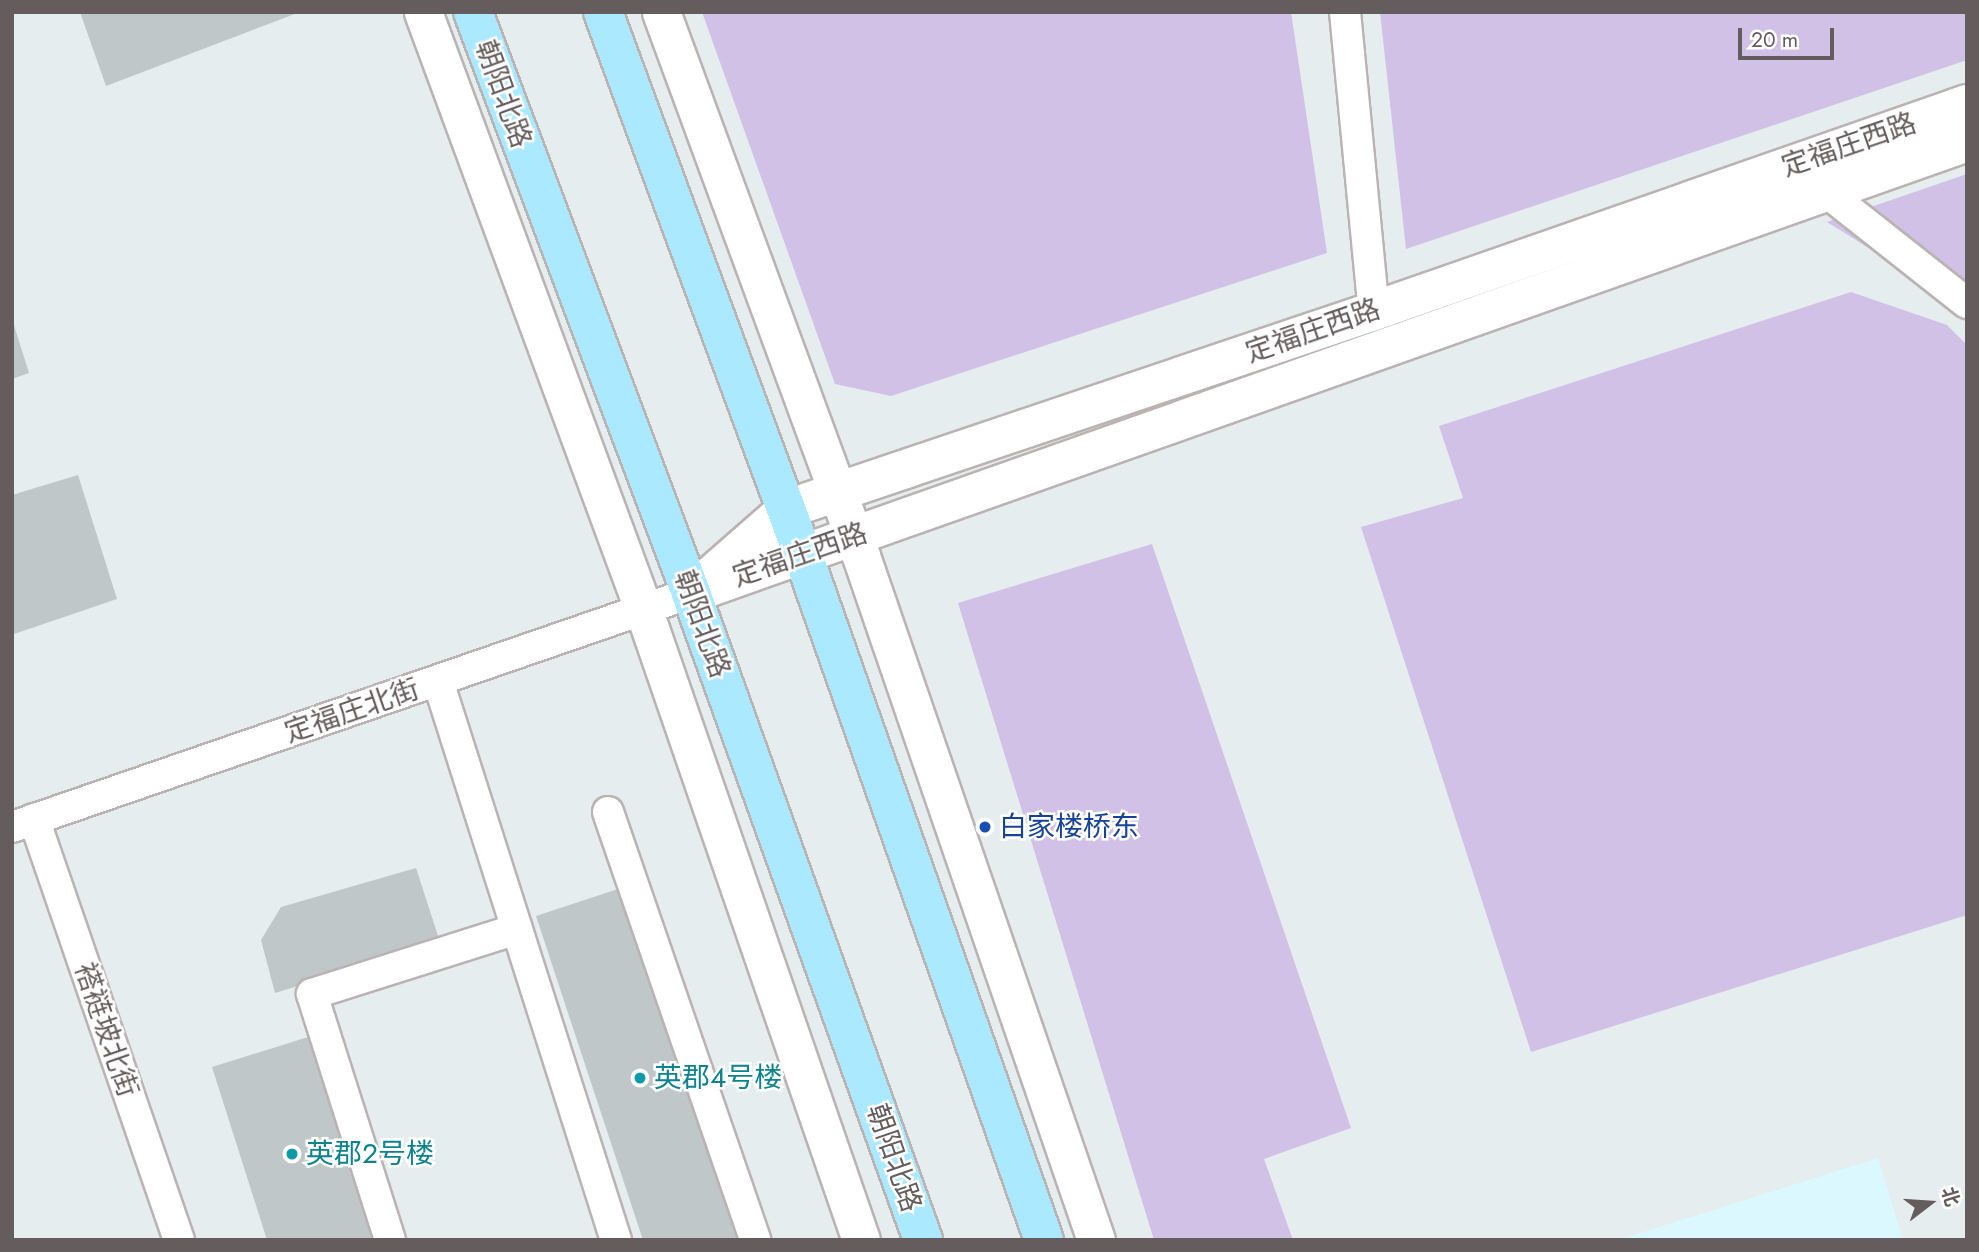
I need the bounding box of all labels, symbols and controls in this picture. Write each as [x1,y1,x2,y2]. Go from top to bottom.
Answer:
scale bar [1741,14,1837,58]
text: 20 m [1751,25,1798,55]
street label: 朝阳北路 [468,36,538,152]
street label: 定福庄西路 [1777,106,1921,184]
street label: 定福庄西路 [1241,292,1385,370]
street label: 定福庄西路 [728,516,872,594]
street label: 朝阳北路 [667,566,737,682]
street label: 定福庄北街 [280,672,424,750]
place label: 白家楼桥东 [999,810,1139,844]
marker: 白家楼桥东 [977,819,993,835]
street label: 褡裢坡北街 [67,958,145,1102]
place label: 英郡4号楼 [654,1061,782,1095]
marker: 英郡4号楼 [632,1070,648,1086]
street label: 朝阳北路 [860,1100,928,1216]
place label: 英郡2号楼 [306,1137,434,1171]
marker: 英郡2号楼 [284,1146,300,1162]
north arrow [1895,1168,1965,1238]
text: 北 [1935,1184,1966,1210]

